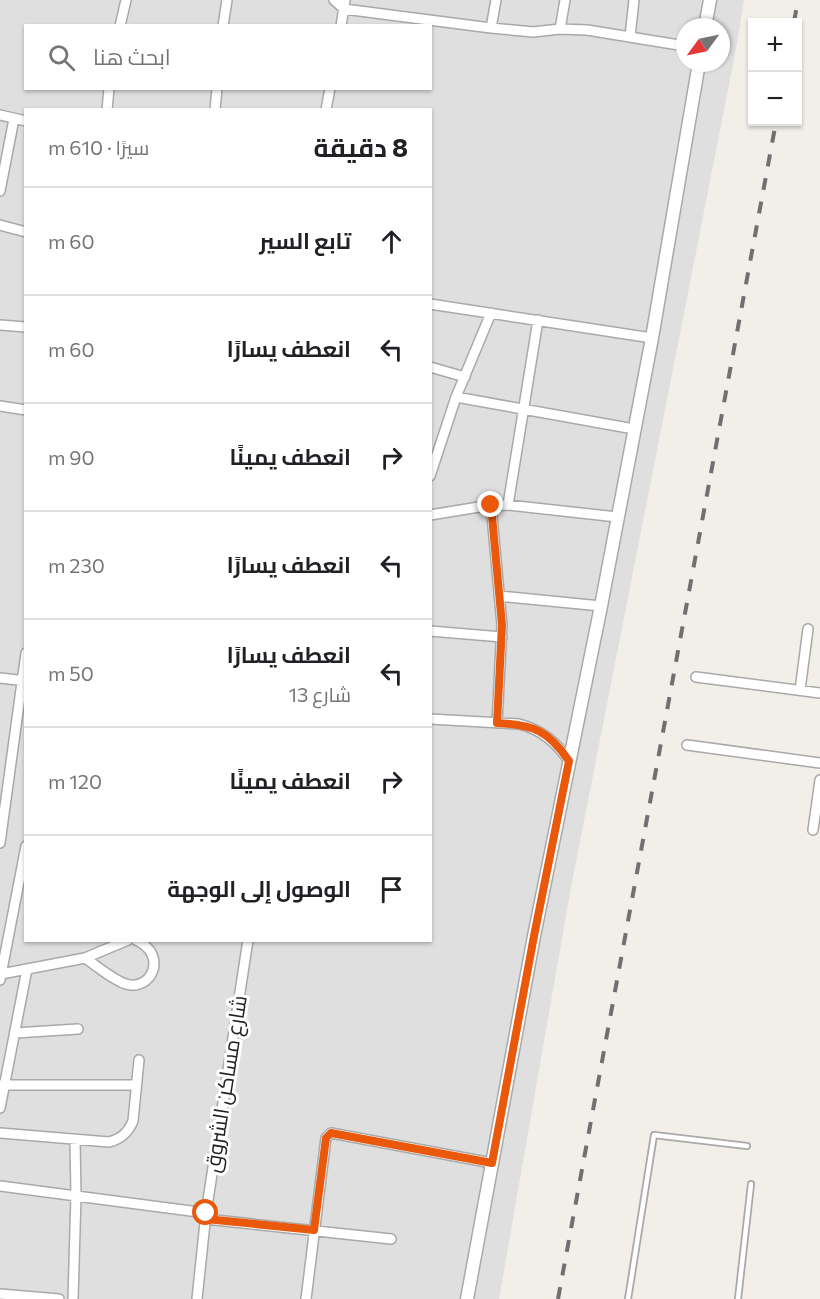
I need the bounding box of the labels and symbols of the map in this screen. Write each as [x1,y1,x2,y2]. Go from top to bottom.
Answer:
north arrow [676,18,730,72]
route end [477,491,503,517]
street label: شارع مساكن الشروق [198,993,254,1175]
route start [192,1199,218,1225]

